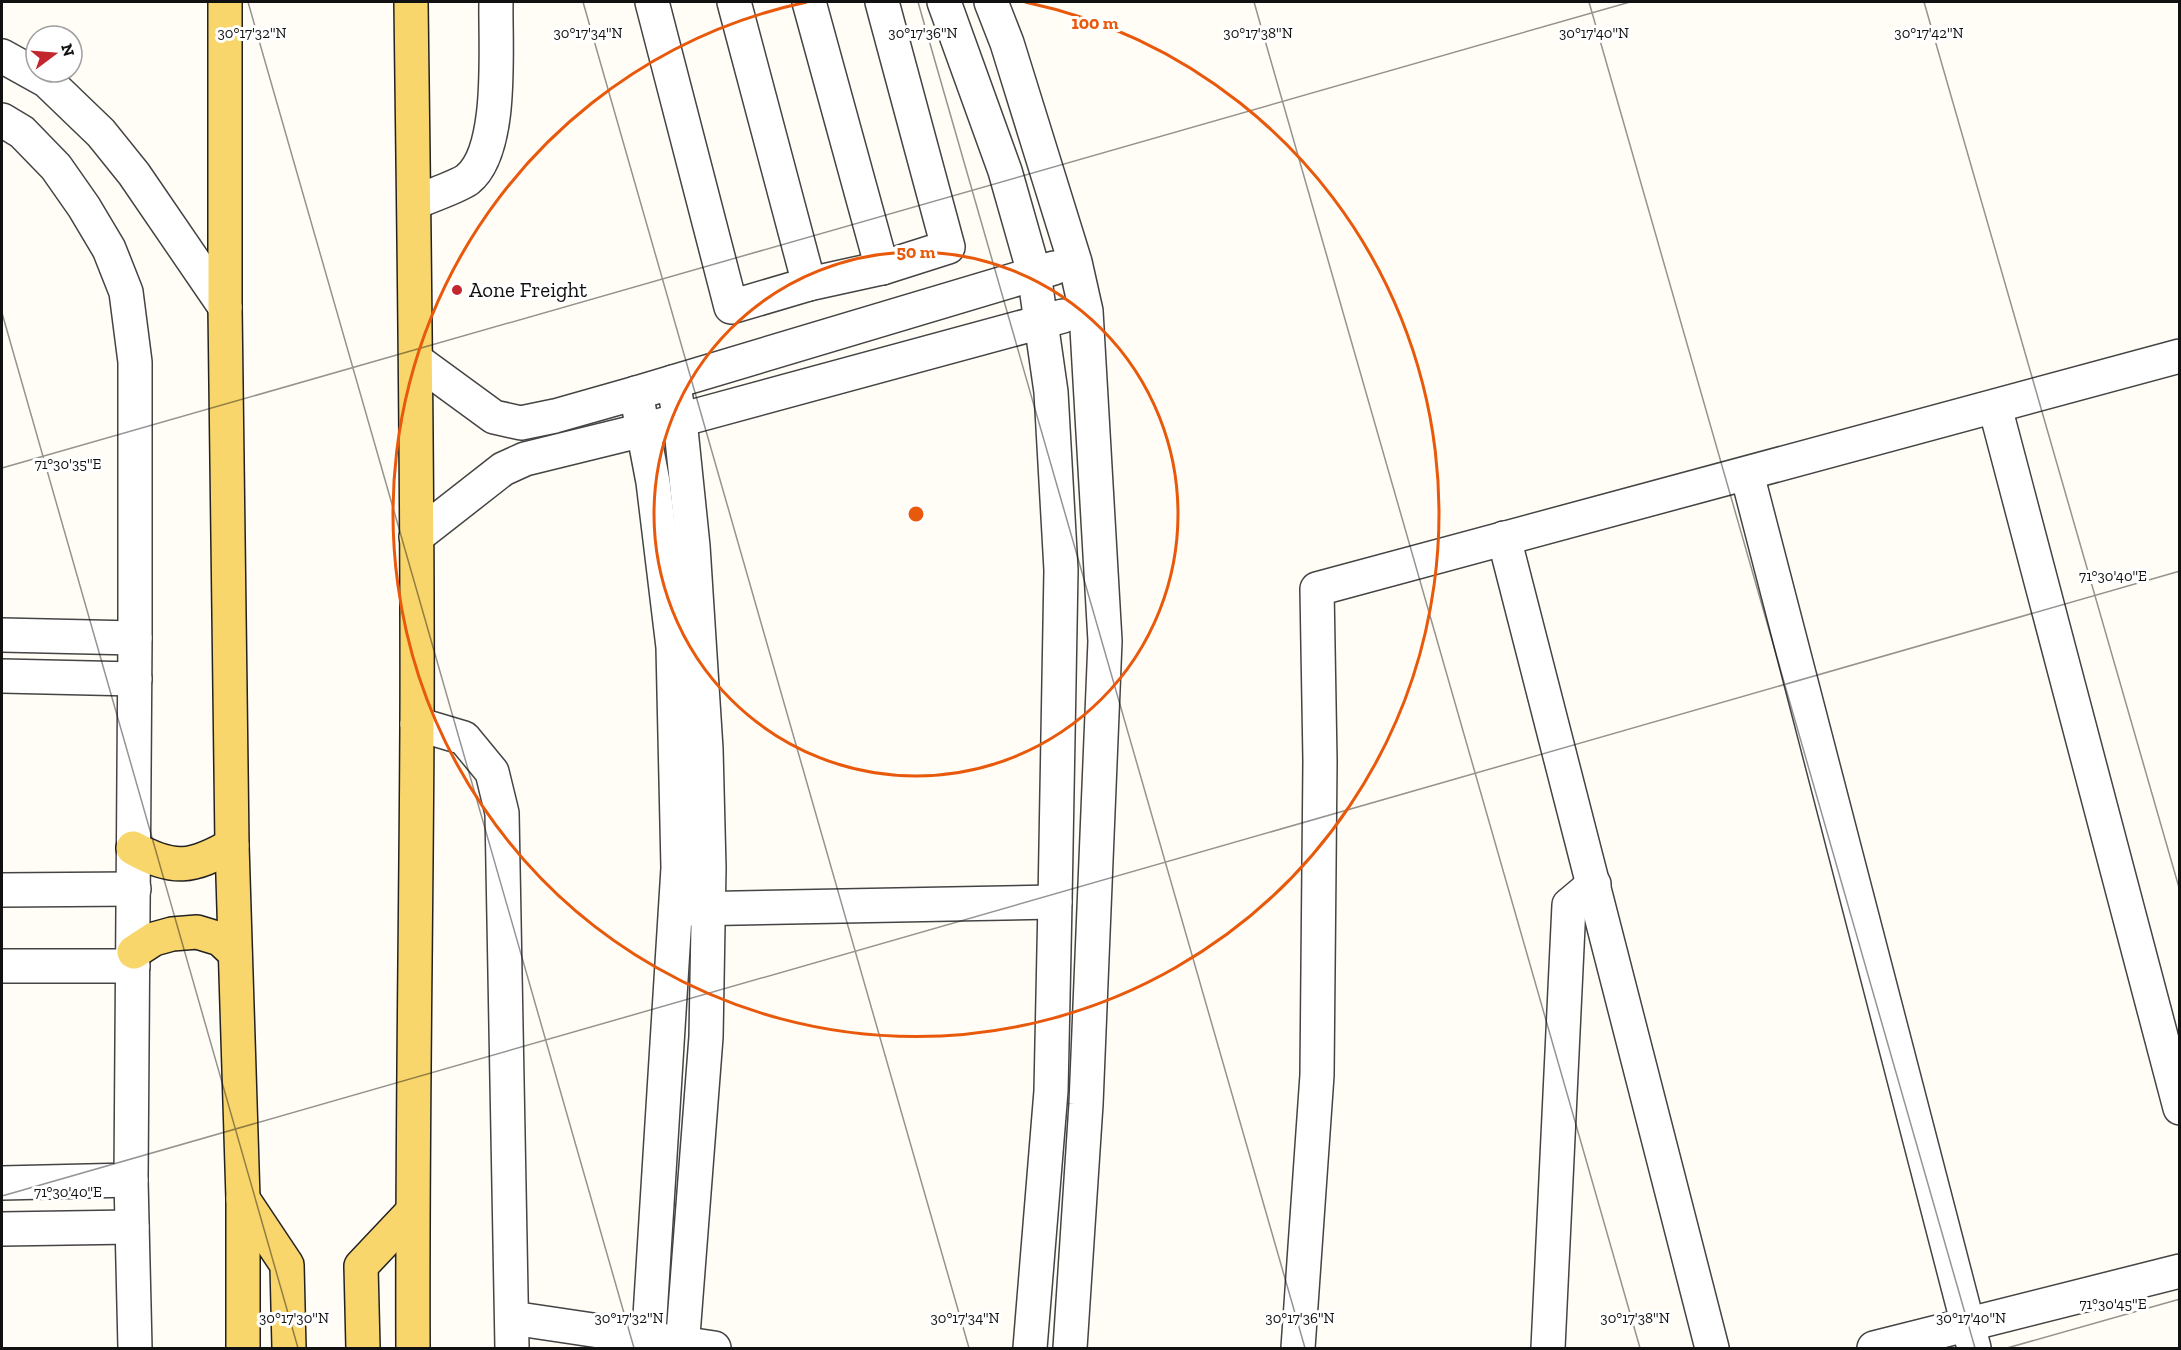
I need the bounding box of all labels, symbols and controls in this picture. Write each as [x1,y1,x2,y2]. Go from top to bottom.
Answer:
text: 100 m [1071,12,1119,34]
north arrow [24,24,84,84]
text: 30°17'32"N [217,24,287,42]
text: 30°17'34"N [553,24,623,42]
text: 30°17'36"N [888,24,958,42]
text: 30°17'38"N [1223,24,1293,42]
text: 30°17'40"N [1559,24,1629,42]
text: 30°17'42"N [1894,24,1964,42]
text: N [57,42,79,58]
text: 50 m [897,241,936,263]
place label: Aone Freight [469,277,587,302]
marker: Aone Freight [450,283,464,297]
text: 71°30'35"E [35,455,102,473]
centre of rings [906,504,926,524]
text: 71°30'40"E [2079,567,2147,585]
text: 71°30'40"E [34,1183,102,1201]
text: 71°30'45"E [2080,1295,2147,1313]
text: 30°17'30"N [259,1309,329,1327]
text: 30°17'32"N [594,1309,664,1327]
text: 30°17'34"N [930,1309,1000,1327]
text: 30°17'36"N [1265,1309,1335,1327]
text: 30°17'38"N [1600,1309,1670,1327]
text: 30°17'40"N [1936,1309,2006,1327]

